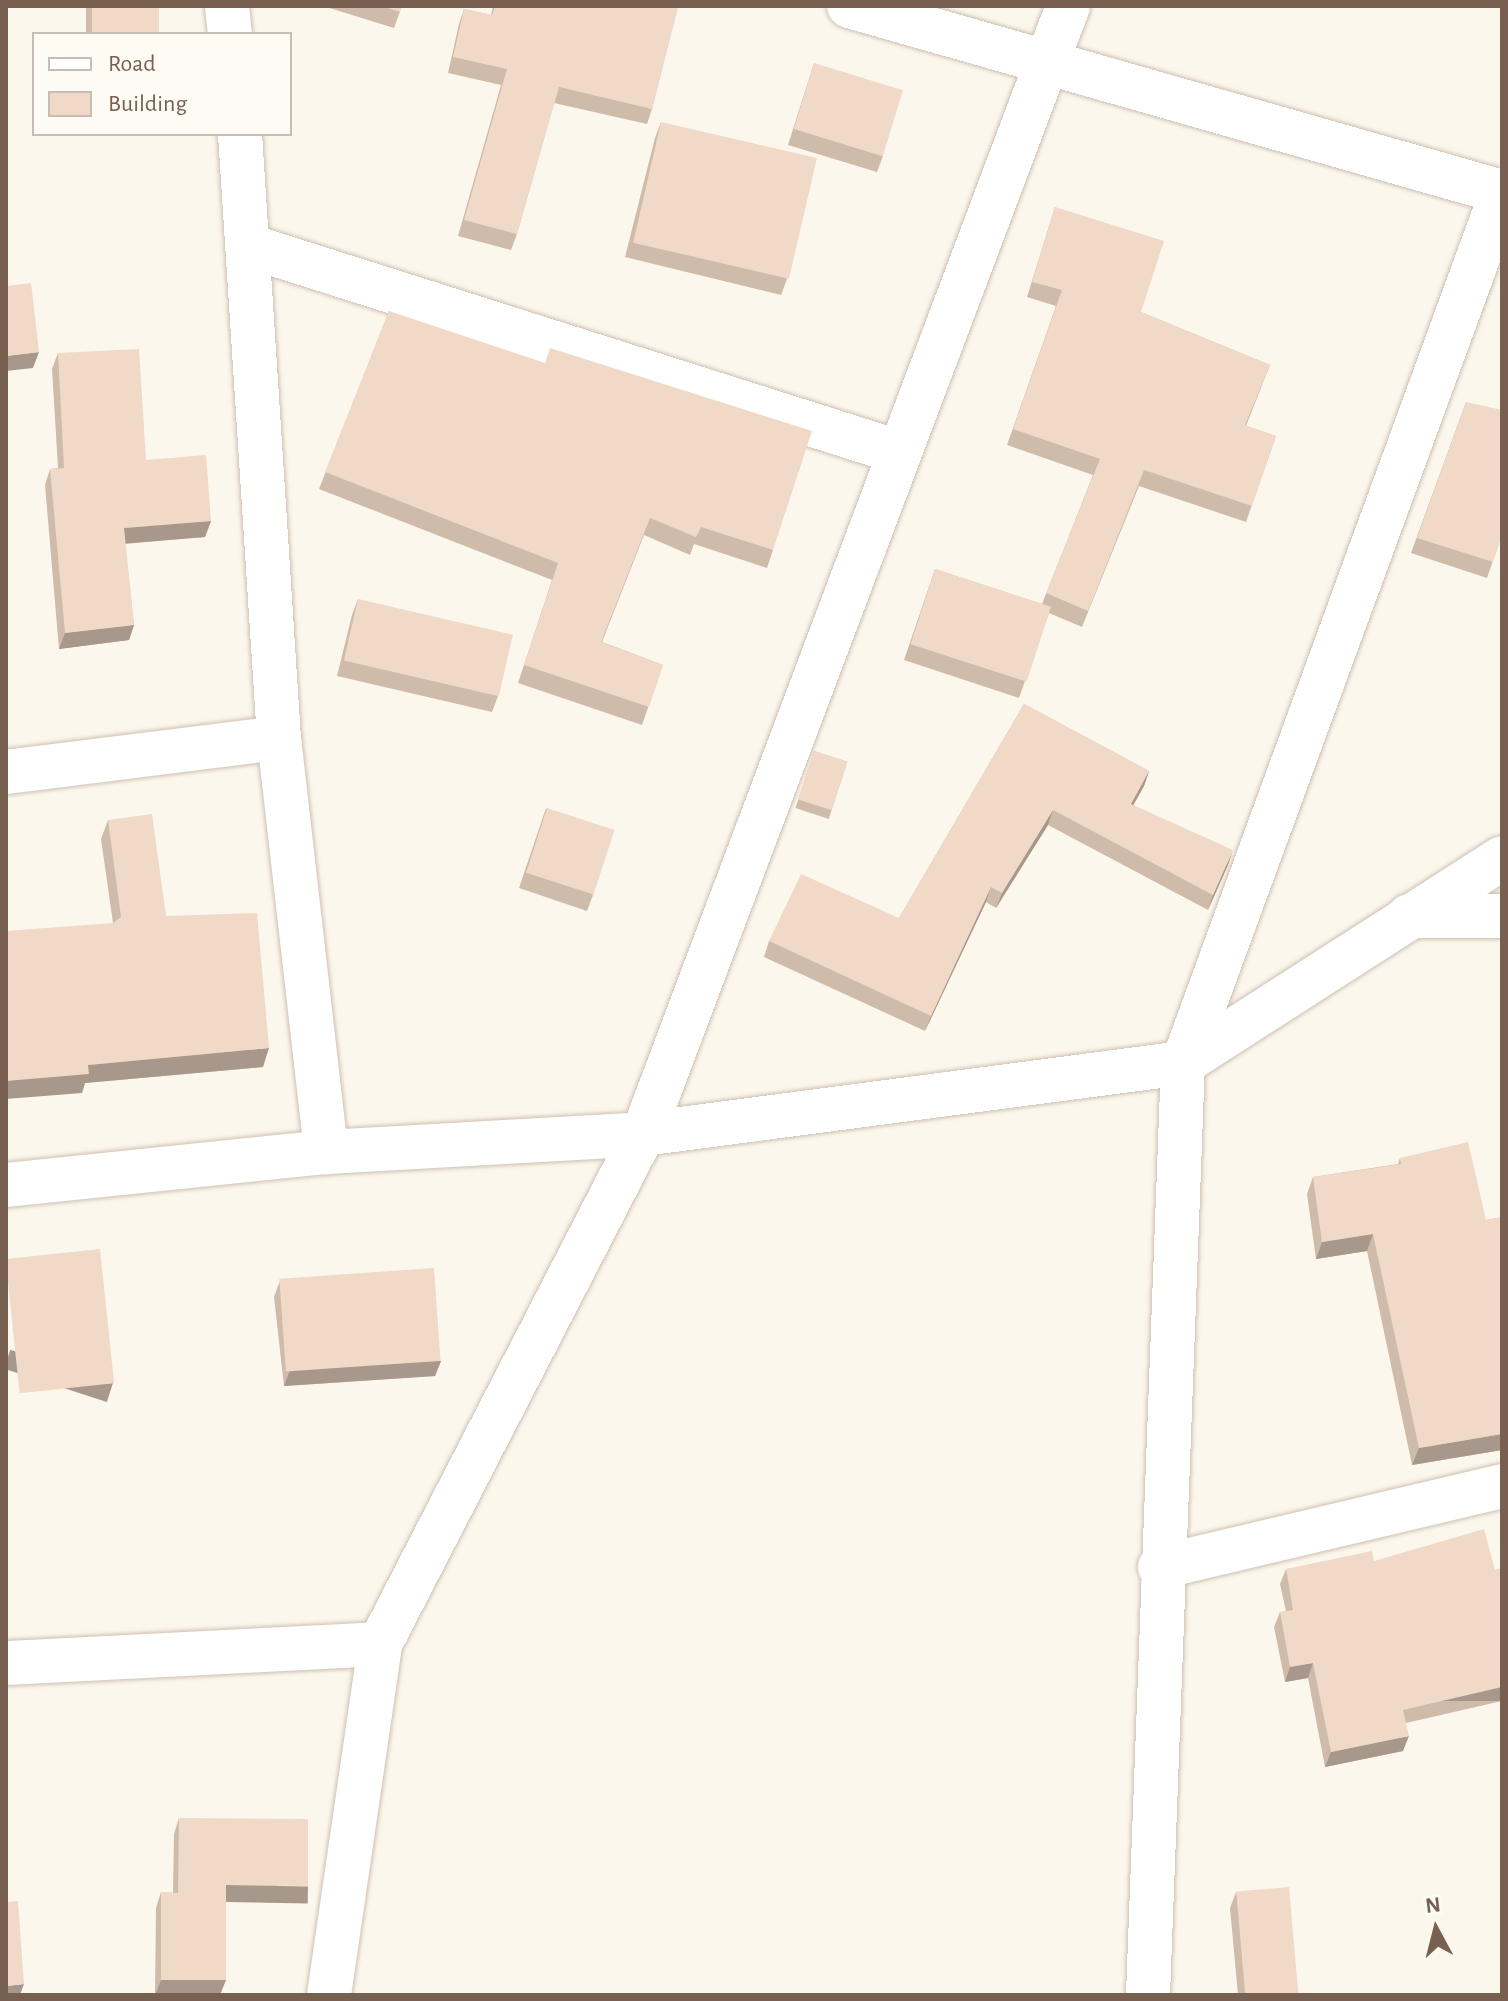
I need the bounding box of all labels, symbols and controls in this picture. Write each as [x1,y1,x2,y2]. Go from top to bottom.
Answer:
legend [32,32,292,136]
text: Road [108,52,156,76]
text: Building [108,92,187,116]
north arrow [1396,1889,1476,1969]
text: N [1424,1893,1442,1917]

